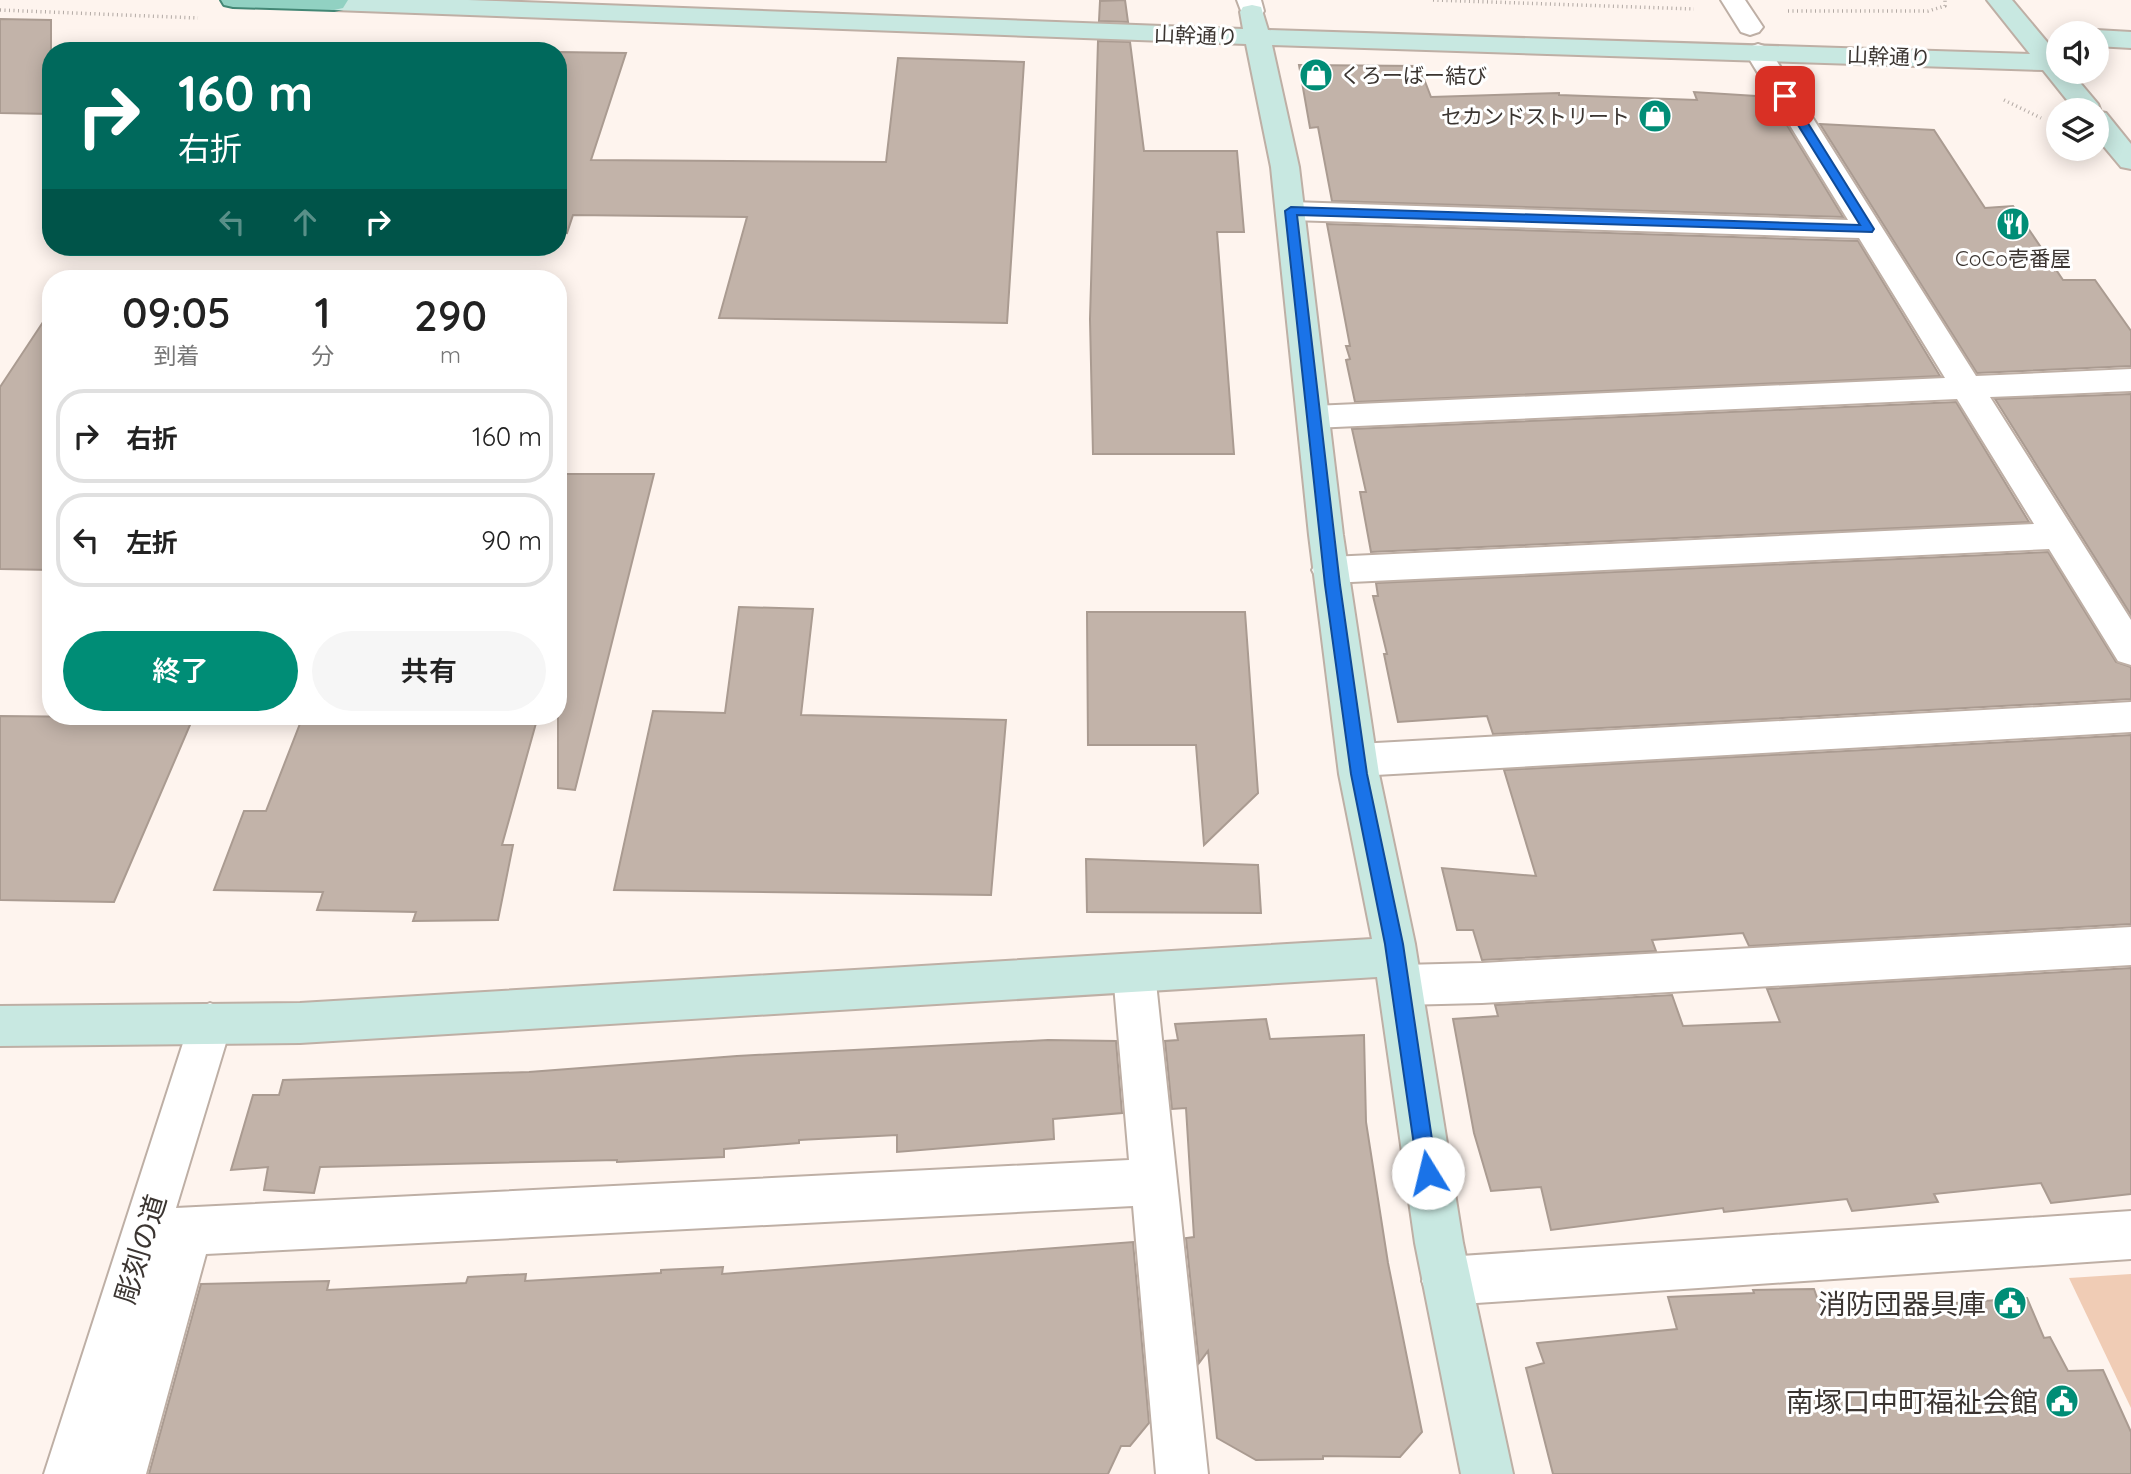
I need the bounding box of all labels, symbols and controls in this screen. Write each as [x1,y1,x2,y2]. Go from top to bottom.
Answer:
street label: 山幹通り [1154,21,1238,49]
map controls [2046,21,2109,161]
button: sound [2046,21,2109,84]
street label: 山幹通り [1847,42,1931,70]
shop icon: くろーばー結び [1297,56,1335,94]
text: 160 m [178,62,313,123]
place label: くろーばー結び [1340,62,1487,88]
pin [1755,66,1815,126]
icon: right [63,70,154,161]
icon: arrive [1766,77,1804,115]
shop icon: セカンドストリート [1636,97,1674,135]
button: layers [2046,98,2109,161]
place label: セカンドストリート [1441,103,1630,129]
text: 右折 [178,128,242,168]
icon: left [213,203,251,241]
icon: ahead [286,203,324,241]
icon: right [359,203,397,241]
restaurant icon: CoCo壱番屋 [1994,205,2032,243]
place label: CoCo壱番屋 [1955,245,2071,271]
text: 09:05 [122,286,231,339]
text: 1 [314,286,330,339]
text: 290 [414,289,487,342]
text: m [440,340,461,369]
text: 到着 [153,341,199,370]
text: 分 [311,341,334,370]
icon: right [67,417,105,455]
text: 160 m [472,420,542,453]
text: 右折 [126,422,178,455]
icon: left [67,521,105,559]
text: 90 m [481,524,542,557]
text: 左折 [126,526,178,559]
button: 終了 [63,631,298,711]
button: 共有 [312,631,546,711]
position arrow [1391,1136,1465,1210]
street label: 彫刻の道 [107,1190,173,1308]
public building icon: 消防団器具庫 [1991,1284,2029,1322]
place label: 消防団器具庫 [1818,1286,1986,1321]
public building icon: 南塚口中町福祉会館 [2043,1382,2081,1420]
place label: 南塚口中町福祉会館 [1786,1384,2038,1419]

